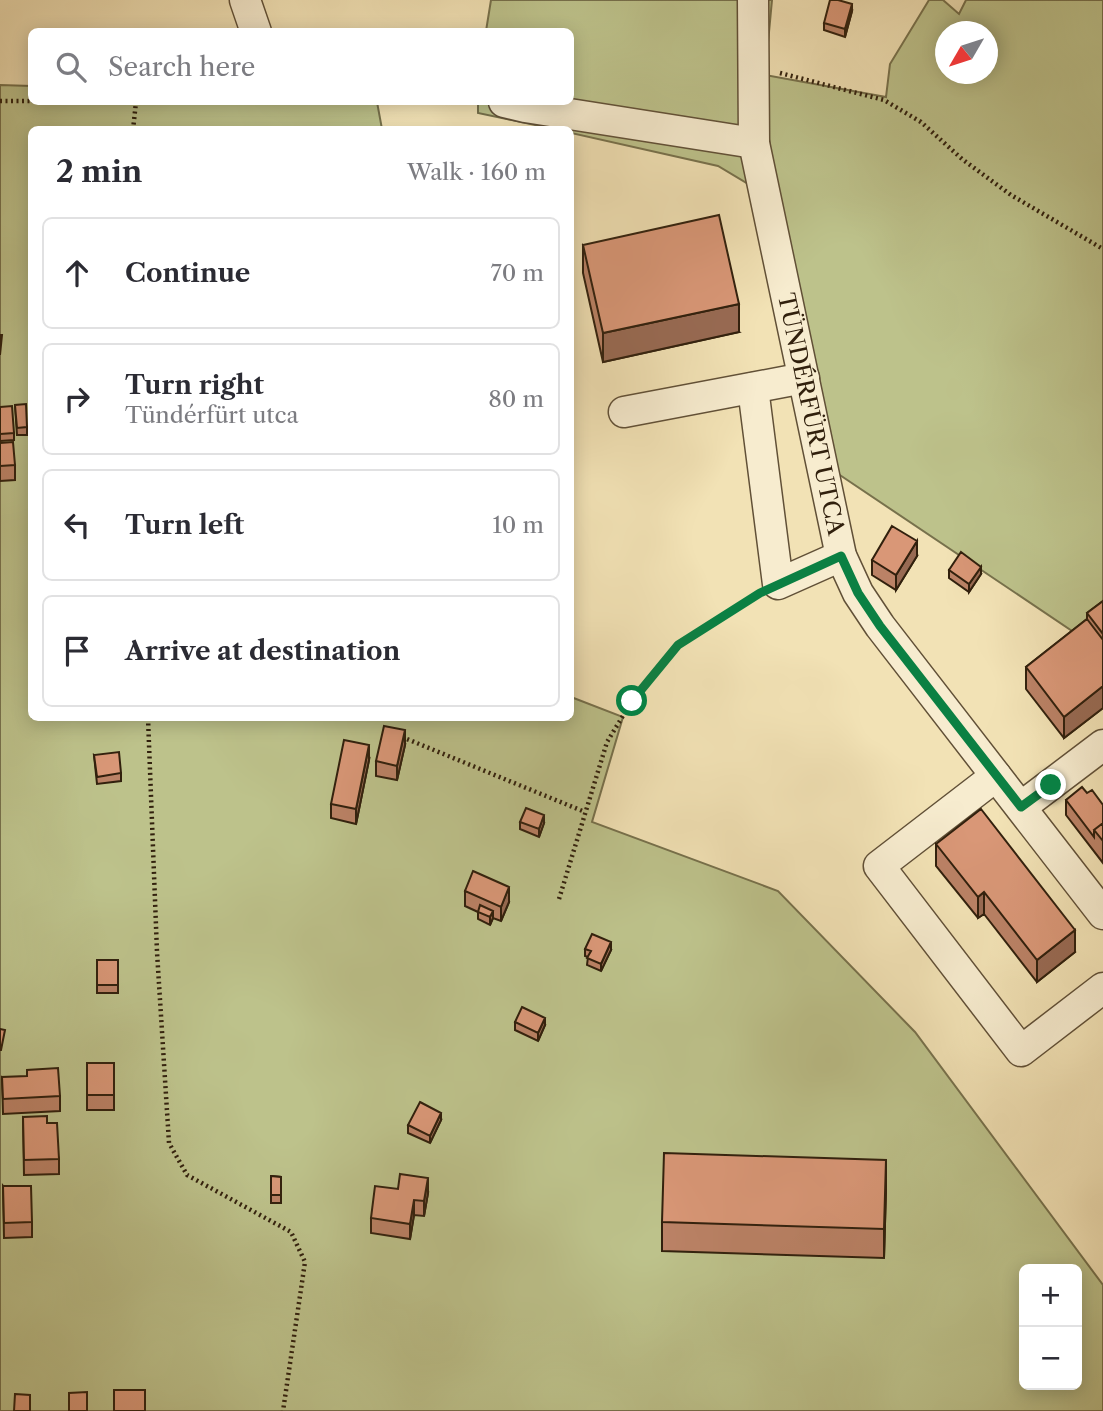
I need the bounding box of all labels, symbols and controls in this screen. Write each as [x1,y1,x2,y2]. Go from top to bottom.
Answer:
north arrow [935,21,998,84]
search box [28,28,574,105]
icon: search [52,48,90,86]
text: Search here [108,51,255,83]
text: 2 min [56,153,142,190]
text: Walk · 160 m [407,158,546,186]
icon: ahead [58,254,96,292]
text: Continue [125,257,250,289]
text: 70 m [491,259,544,287]
street label: TÜNDÉRFÜRT UTCA [772,290,850,539]
text: Turn right [125,369,264,401]
icon: right [58,380,96,418]
text: 80 m [488,385,544,413]
text: Tündérfürt utca [125,401,299,429]
icon: left [58,506,96,544]
text: Turn left [125,509,244,541]
text: 10 m [492,511,544,539]
icon: arrive [58,632,96,670]
text: Arrive at destination [125,635,400,667]
route start [616,685,647,716]
route end [1035,769,1066,800]
map controls [1019,1264,1082,1390]
button: + [1019,1264,1082,1327]
button: − [1019,1327,1082,1390]

